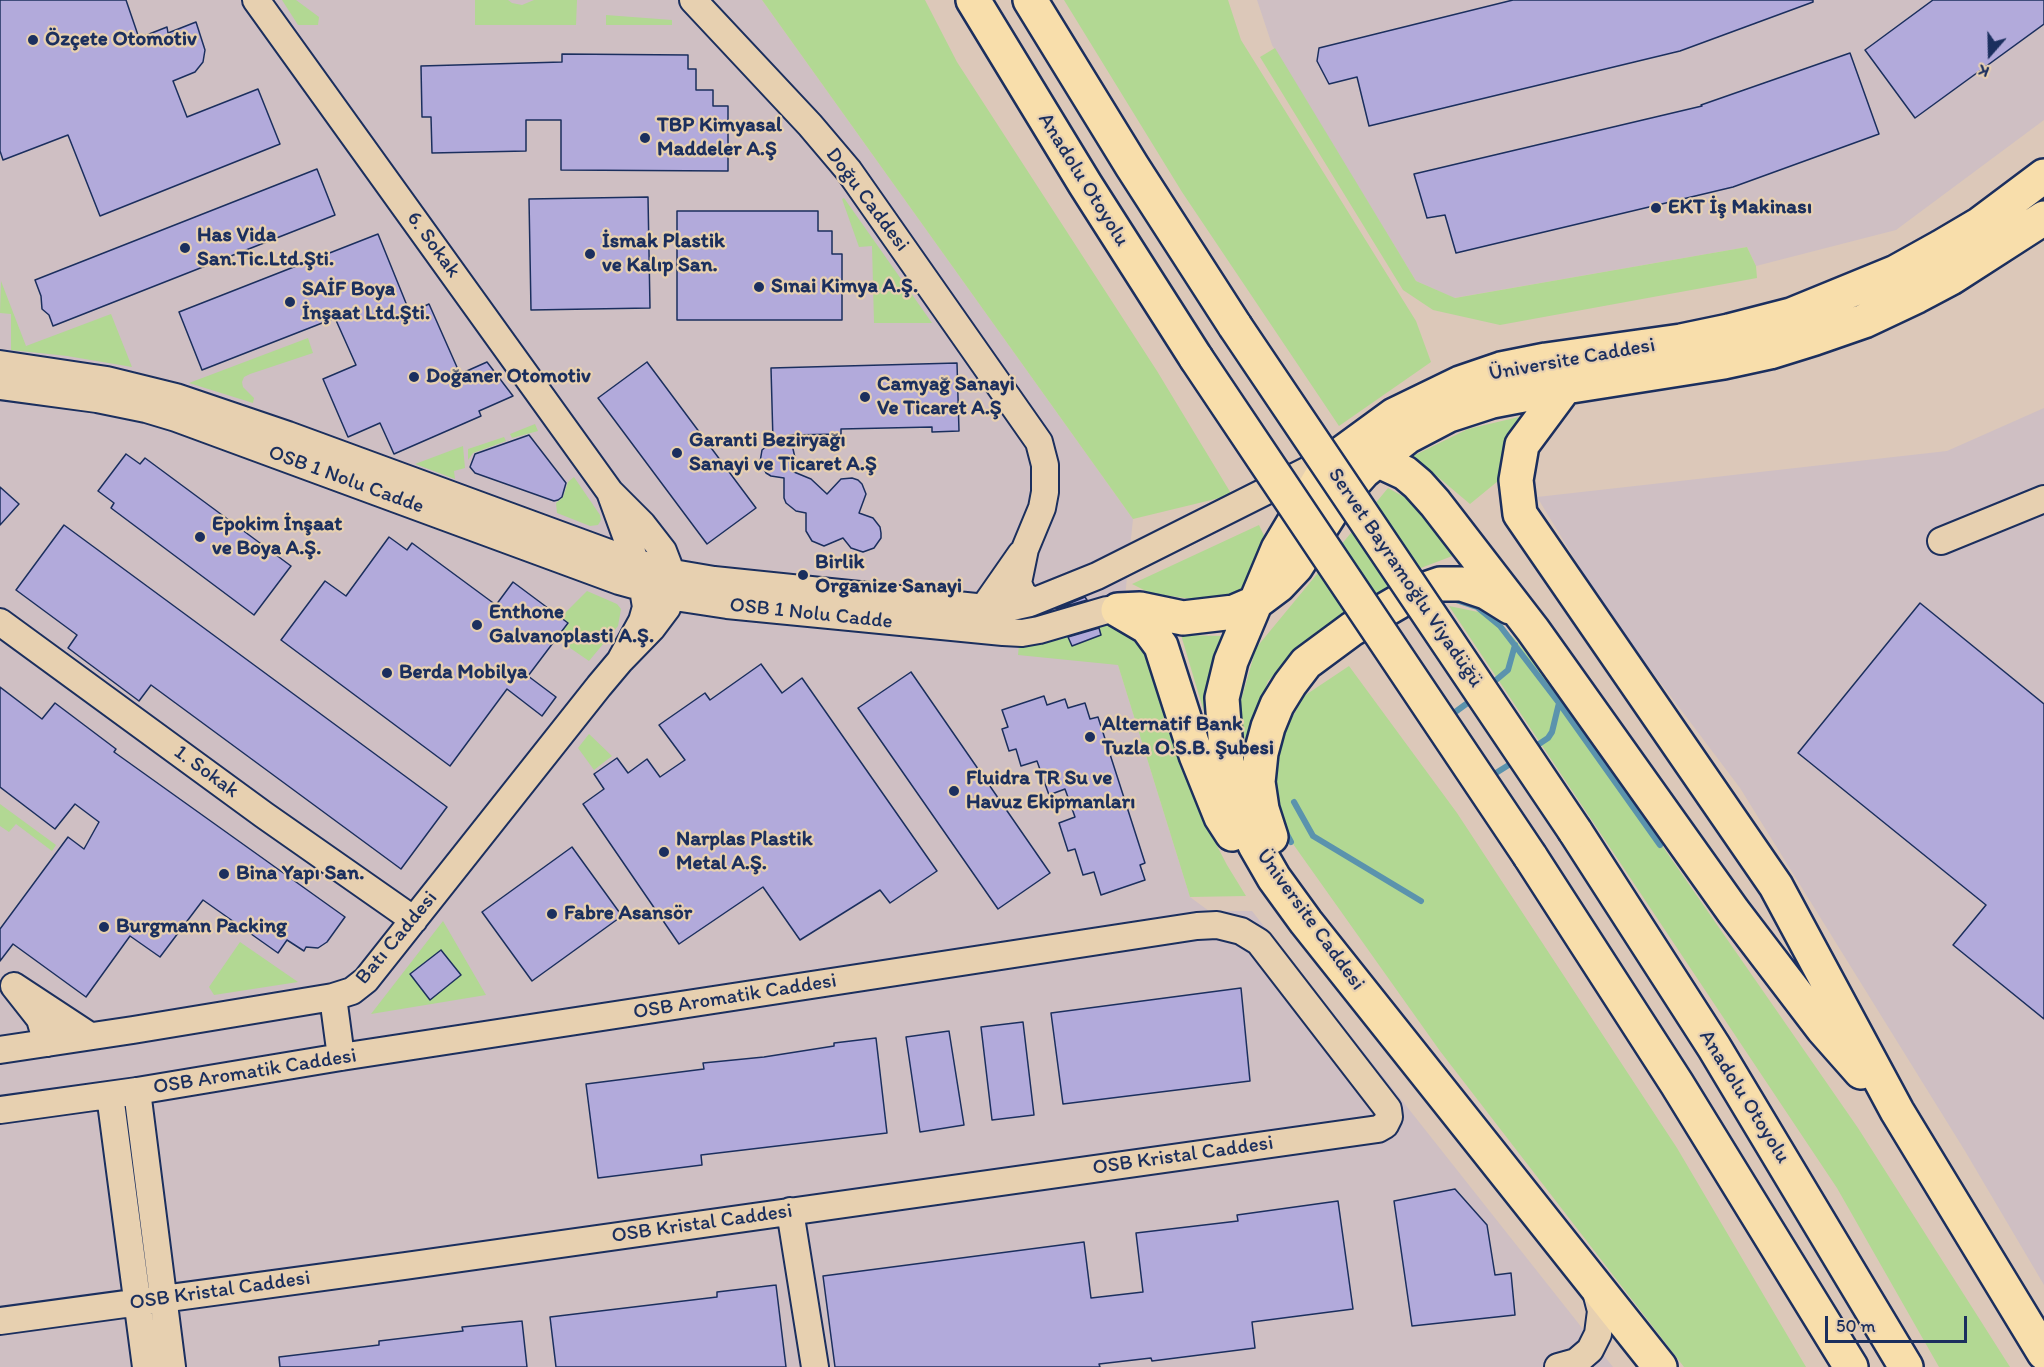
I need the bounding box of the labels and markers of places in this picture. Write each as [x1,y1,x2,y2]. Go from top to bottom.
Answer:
place label: Özçete Otomotiv [45,27,197,53]
marker: Özçete Otomotiv [26,33,40,47]
place label: TBP Kimyasal Maddeler A.Ş [657,113,782,163]
marker: TBP Kimyasal Maddeler A.Ş [638,131,652,145]
place label: EKT İş Makinası [1668,195,1812,221]
marker: EKT İş Makinası [1649,201,1663,215]
place label: Has Vida San.Tic.Ltd.Şti. [197,223,334,273]
place label: İsmak Plastik ve Kalıp San. [602,229,725,279]
marker: Has Vida San.Tic.Ltd.Şti. [178,241,192,255]
marker: İsmak Plastik ve Kalıp San. [583,247,597,261]
place label: Sınai Kimya A.Ş. [771,274,918,300]
place label: SAİF Boya İnşaat Ltd.Şti. [302,277,430,327]
marker: Sınai Kimya A.Ş. [752,280,766,294]
marker: SAİF Boya İnşaat Ltd.Şti. [283,295,297,309]
place label: Doğaner Otomotiv [426,364,591,390]
marker: Doğaner Otomotiv [407,370,421,384]
place label: Camyağ Sanayi Ve Ticaret A.Ş [877,372,1015,422]
marker: Camyağ Sanayi Ve Ticaret A.Ş [858,390,872,404]
place label: Garanti Beziryağı Sanayi ve Ticaret A.Ş [689,428,877,478]
marker: Garanti Beziryağı Sanayi ve Ticaret A.Ş [670,446,684,460]
place label: Epokim İnşaat ve Boya A.Ş. [212,512,342,562]
marker: Epokim İnşaat ve Boya A.Ş. [193,530,207,544]
place label: Birlik Organize Sanayi [815,550,962,600]
marker: Birlik Organize Sanayi [796,568,810,582]
place label: Enthone Galvanoplasti A.Ş. [489,600,654,650]
marker: Enthone Galvanoplasti A.Ş. [470,618,484,632]
place label: Berda Mobilya [399,660,528,686]
marker: Berda Mobilya [380,666,394,680]
place label: Alternatif Bank Tuzla O.S.B. Şubesi [1102,712,1274,762]
marker: Alternatif Bank Tuzla O.S.B. Şubesi [1083,730,1097,744]
place label: Fluidra TR Su ve Havuz Ekipmanları [966,766,1135,816]
marker: Fluidra TR Su ve Havuz Ekipmanları [947,784,961,798]
place label: Narplas Plastik Metal A.Ş. [676,827,812,877]
marker: Narplas Plastik Metal A.Ş. [657,845,671,859]
place label: Bina Yapı San. [236,861,364,887]
marker: Bina Yapı San. [217,867,231,881]
place label: Fabre Asansör [564,901,692,927]
marker: Fabre Asansör [545,907,559,921]
place label: Burgmann Packing [116,914,287,940]
marker: Burgmann Packing [97,920,111,934]

